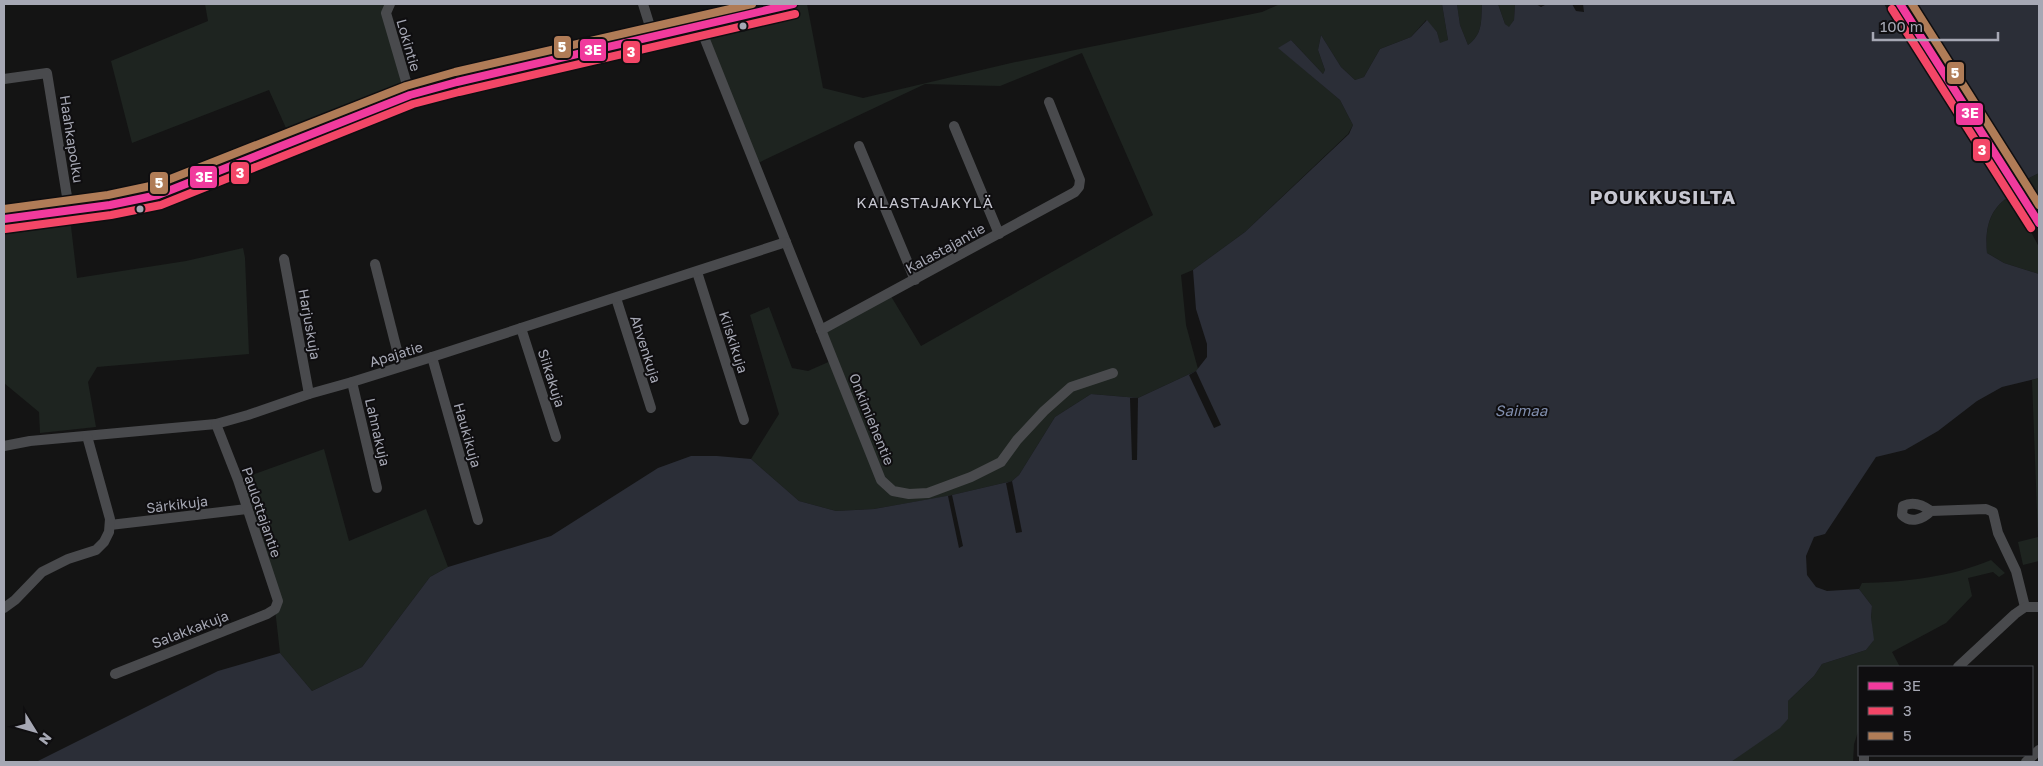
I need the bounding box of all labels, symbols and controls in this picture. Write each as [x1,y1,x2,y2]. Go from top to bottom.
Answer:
scale bar [1873,10,1998,42]
street label: Lokintie [393,17,425,73]
text: 100 m [1880,17,1923,35]
unlabelled marker [738,21,748,31]
line badge: 5 [553,35,572,59]
text: 5 [558,38,567,55]
line badge: 3E [579,38,607,62]
line badge: 3 [622,40,641,64]
text: 3E [584,41,602,58]
text: 3 [627,43,635,60]
line badge: 5 [1946,61,1965,85]
text: 5 [1951,64,1960,81]
street label: Haahkapolku [57,94,87,184]
line badge: 3E [1955,102,1984,126]
text: 3E [1961,104,1979,121]
line badge: 3 [1972,138,1991,162]
text: 3 [1978,141,1986,158]
line badge: 3 [230,161,250,185]
text: 3 [236,164,244,181]
line badge: 3E [189,165,218,189]
text: 3E [195,168,213,185]
line badge: 5 [149,171,169,195]
text: 5 [155,174,164,191]
district label: POUKKUSILTA [1590,185,1736,208]
district label: KALASTAJAKYLÄ [856,193,994,211]
unlabelled marker [135,204,145,214]
street label: Kalastajantie [902,219,988,277]
street label: Harjuskuja [295,287,325,361]
street label: Kiiskikuja [716,309,752,375]
street label: Ahvenkuja [627,313,665,385]
street label: Apajatie [367,338,425,370]
street label: Siikakuja [535,347,569,409]
street label: Onkimiehentie [846,371,898,467]
street label: Lahnakuja [362,396,394,468]
street label: Haukikuja [451,401,485,469]
water label: Saimaa [1495,401,1548,419]
street label: Paulottajantie [239,464,285,560]
street label: Särkikuja [145,492,209,516]
street label: Salakkakuja [149,607,231,651]
legend [1858,666,2033,756]
text: 3E [1903,676,1921,694]
text: 3 [1903,701,1912,719]
north arrow [10,706,60,756]
text: 5 [1903,726,1912,744]
text: N [36,730,56,748]

